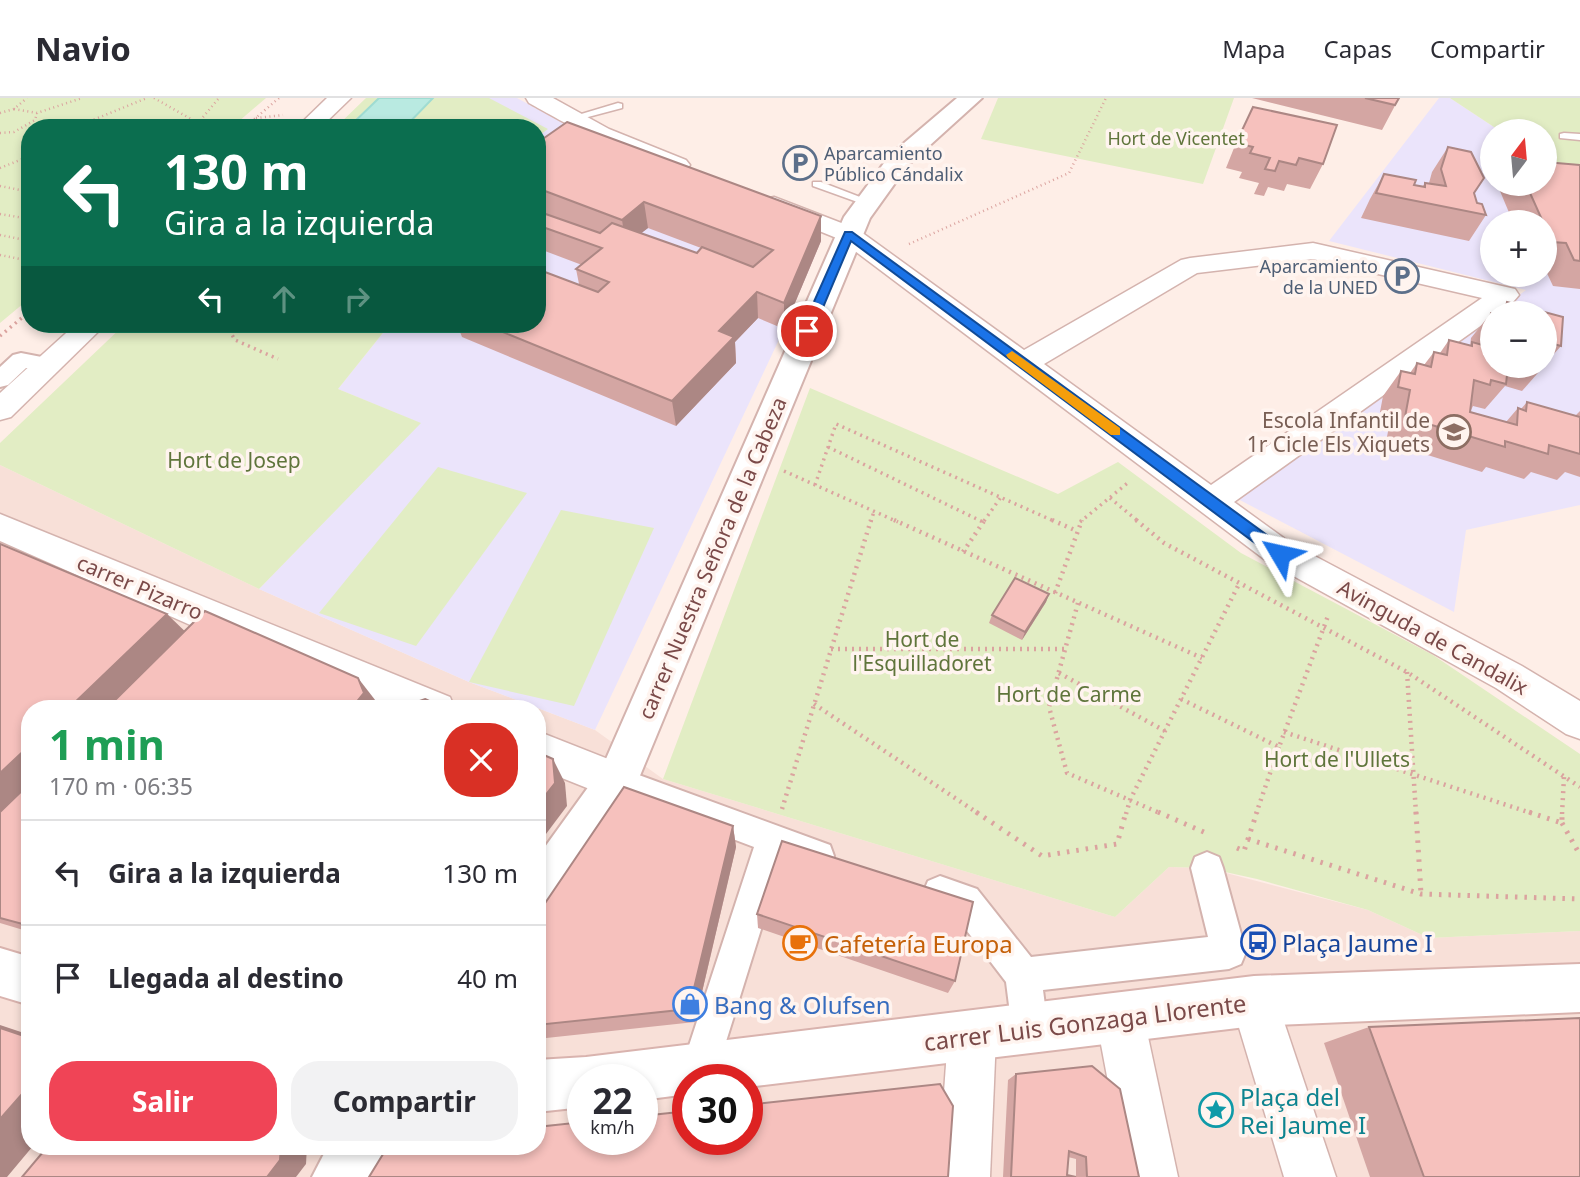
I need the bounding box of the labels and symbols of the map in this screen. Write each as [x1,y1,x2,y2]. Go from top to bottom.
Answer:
north arrow [1480,119,1558,196]
park label: Hort de Vicentet [1107,126,1245,150]
place label: Aparcamiento Público Cándalix [824,141,964,186]
parking icon: Aparcamiento Público Cándalix [781,144,819,182]
place label: Aparcamiento de la UNED [1259,254,1378,299]
parking icon: Aparcamiento de la UNED [1383,257,1421,295]
pin [777,301,837,361]
street label: carrer Nuestra Señora de la Cabeza [631,393,793,723]
place label: Escola Infantil de 1r Cicle Els Xiquets [1247,406,1430,458]
school or university icon: Escola Infantil de 1r Cicle Els Xiquets [1435,413,1473,451]
park label: Hort de Josep [167,446,301,474]
position arrow [1243,517,1317,591]
street label: carrer Pizarro [73,548,207,626]
street label: Avinguda de Candalix [1333,573,1533,701]
park label: Hort de l'Esquilladoret [852,625,992,677]
park label: Hort de Carme [996,680,1142,708]
park label: Hort de l'Ullets [1264,745,1410,773]
bus stop icon: Plaça Jaume I [1239,923,1277,961]
cafe icon: Cafetería Europa [781,924,819,962]
place label: Plaça Jaume I [1282,926,1433,959]
place label: Cafetería Europa [824,927,1013,960]
shop icon: Bang & Olufsen [671,985,709,1023]
street label: carrer Luis Gonzaga Llorente [922,986,1248,1058]
place label: Bang & Olufsen [714,988,891,1021]
speed limit sign: 30 [672,1064,763,1155]
place label: Plaça del Rei Jaume I [1240,1080,1366,1141]
place icon: Plaça del Rei Jaume I [1197,1091,1235,1129]

